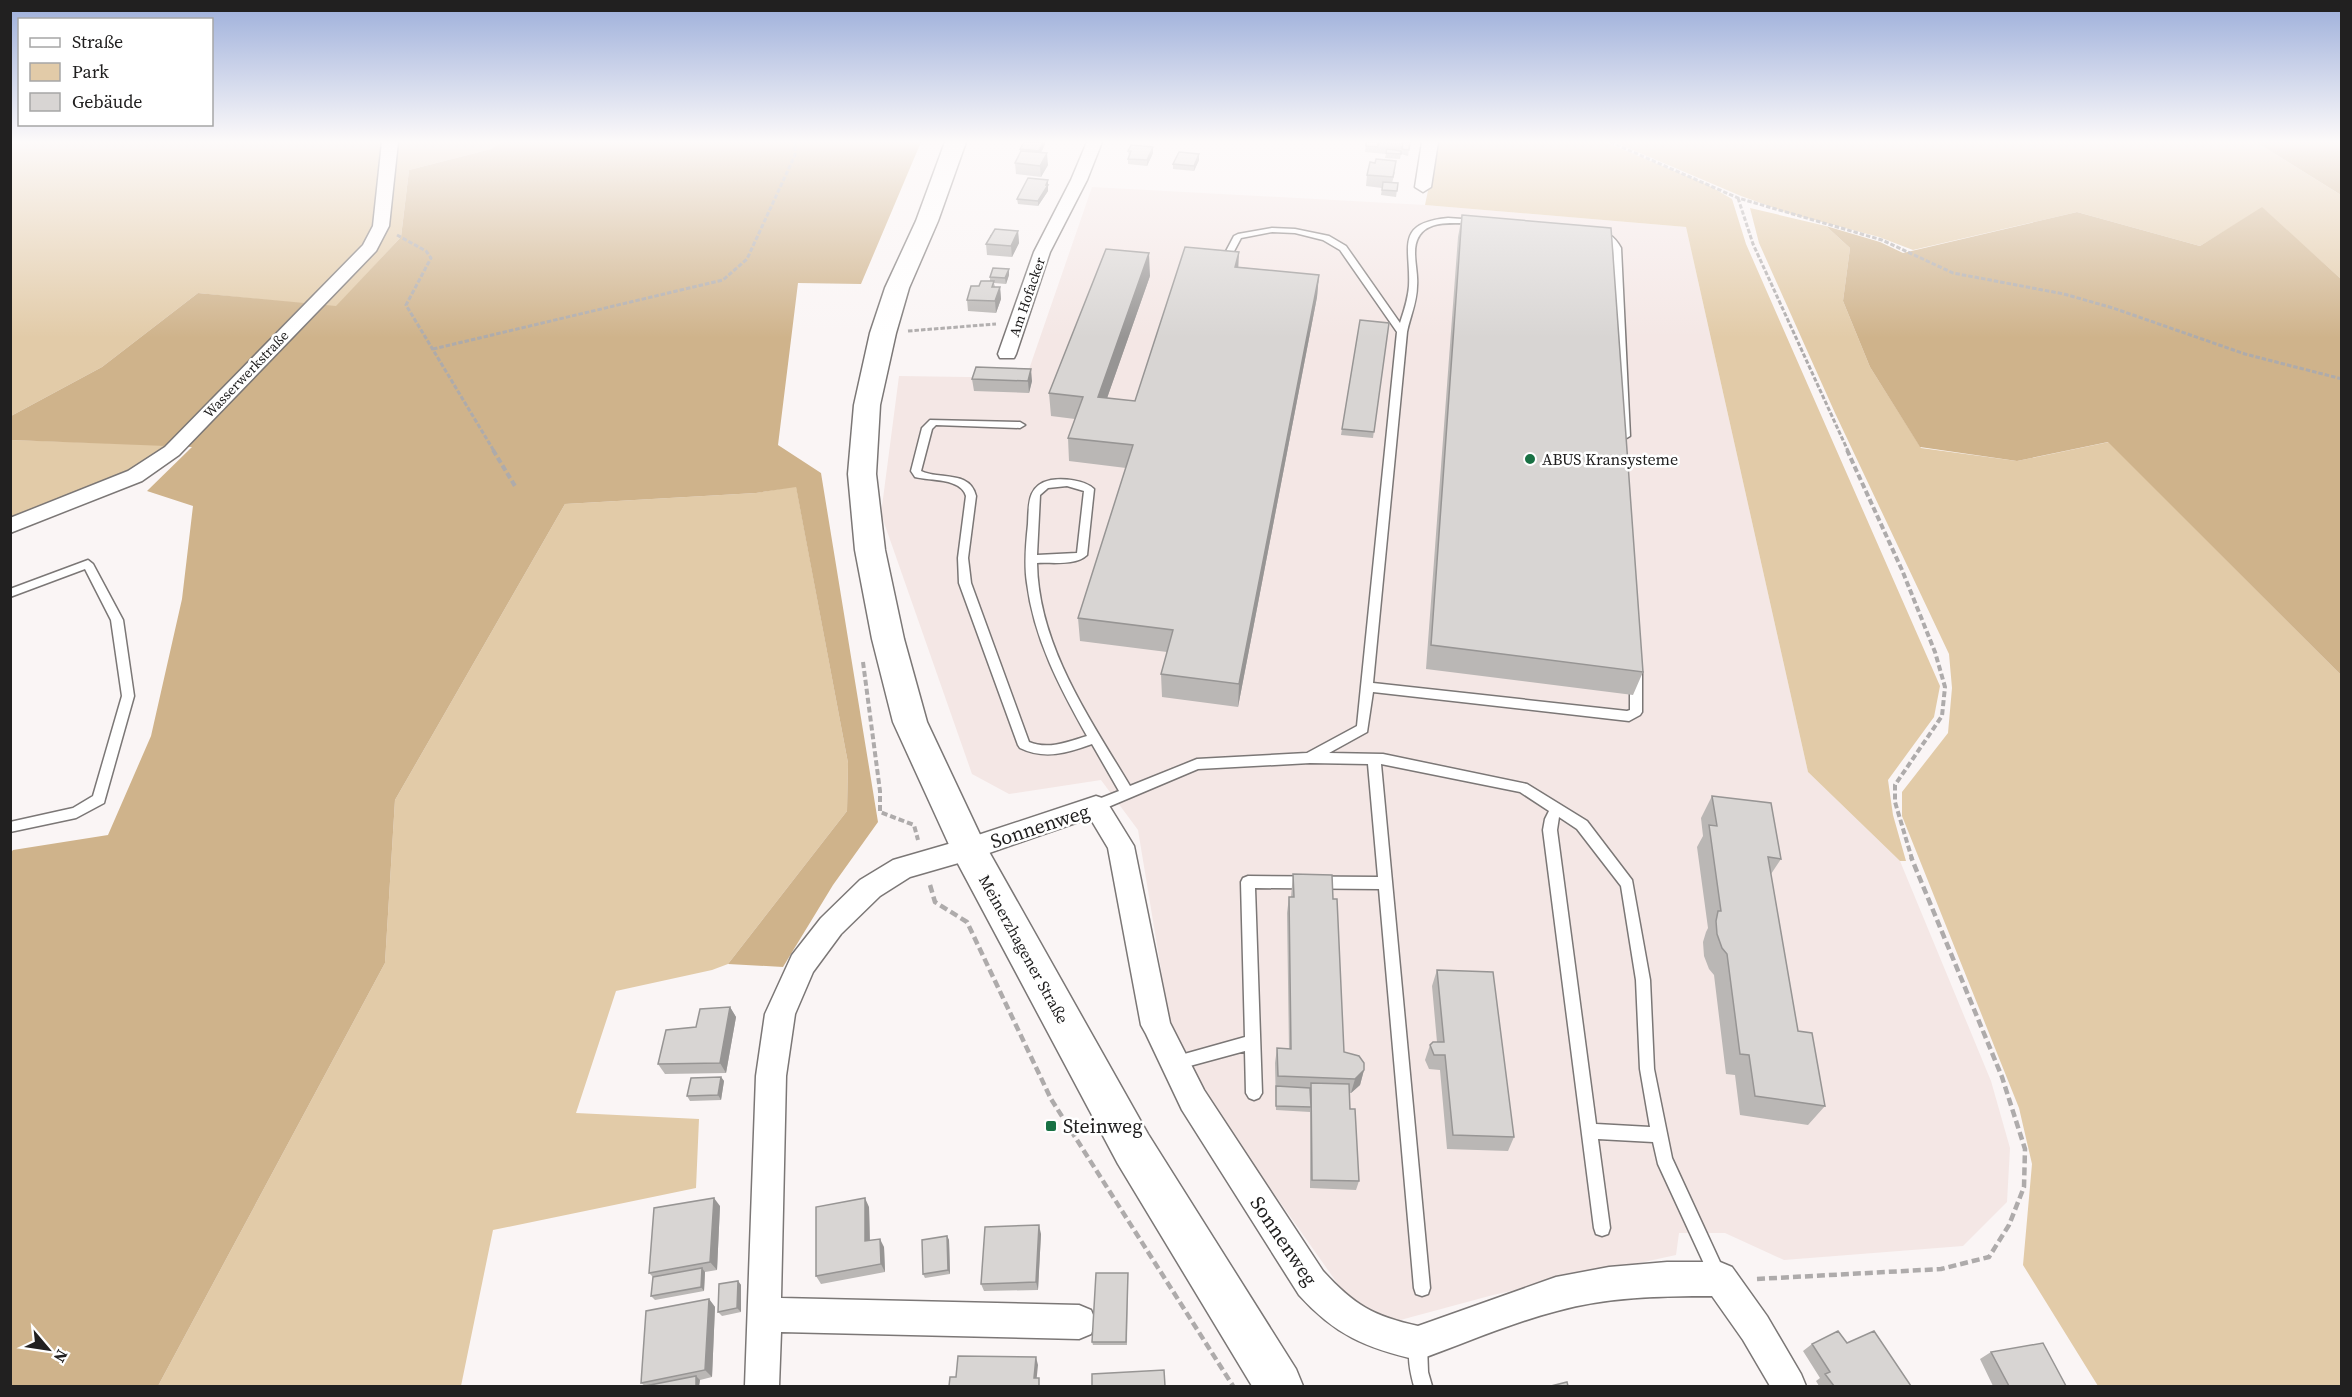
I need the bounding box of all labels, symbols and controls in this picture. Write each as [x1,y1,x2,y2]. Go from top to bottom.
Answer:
legend [18,18,213,126]
text: Straße [72,29,123,54]
text: Park [72,59,109,84]
text: Gebäude [72,89,143,114]
street label: Am Hofacker [1004,255,1050,339]
street label: Wasserwerkstraße [199,326,293,422]
place label: ABUS Kransysteme [1542,448,1678,470]
marker: ABUS Kransysteme [1523,452,1537,466]
street label: Sonnenweg [987,797,1093,855]
street label: Meinerzhagener Straße [974,871,1074,1027]
place label: Steinweg [1063,1112,1143,1140]
marker: Steinweg [1044,1119,1058,1133]
street label: Sonnenweg [1244,1191,1324,1291]
north arrow [18,1319,78,1379]
text: N [49,1346,74,1367]

